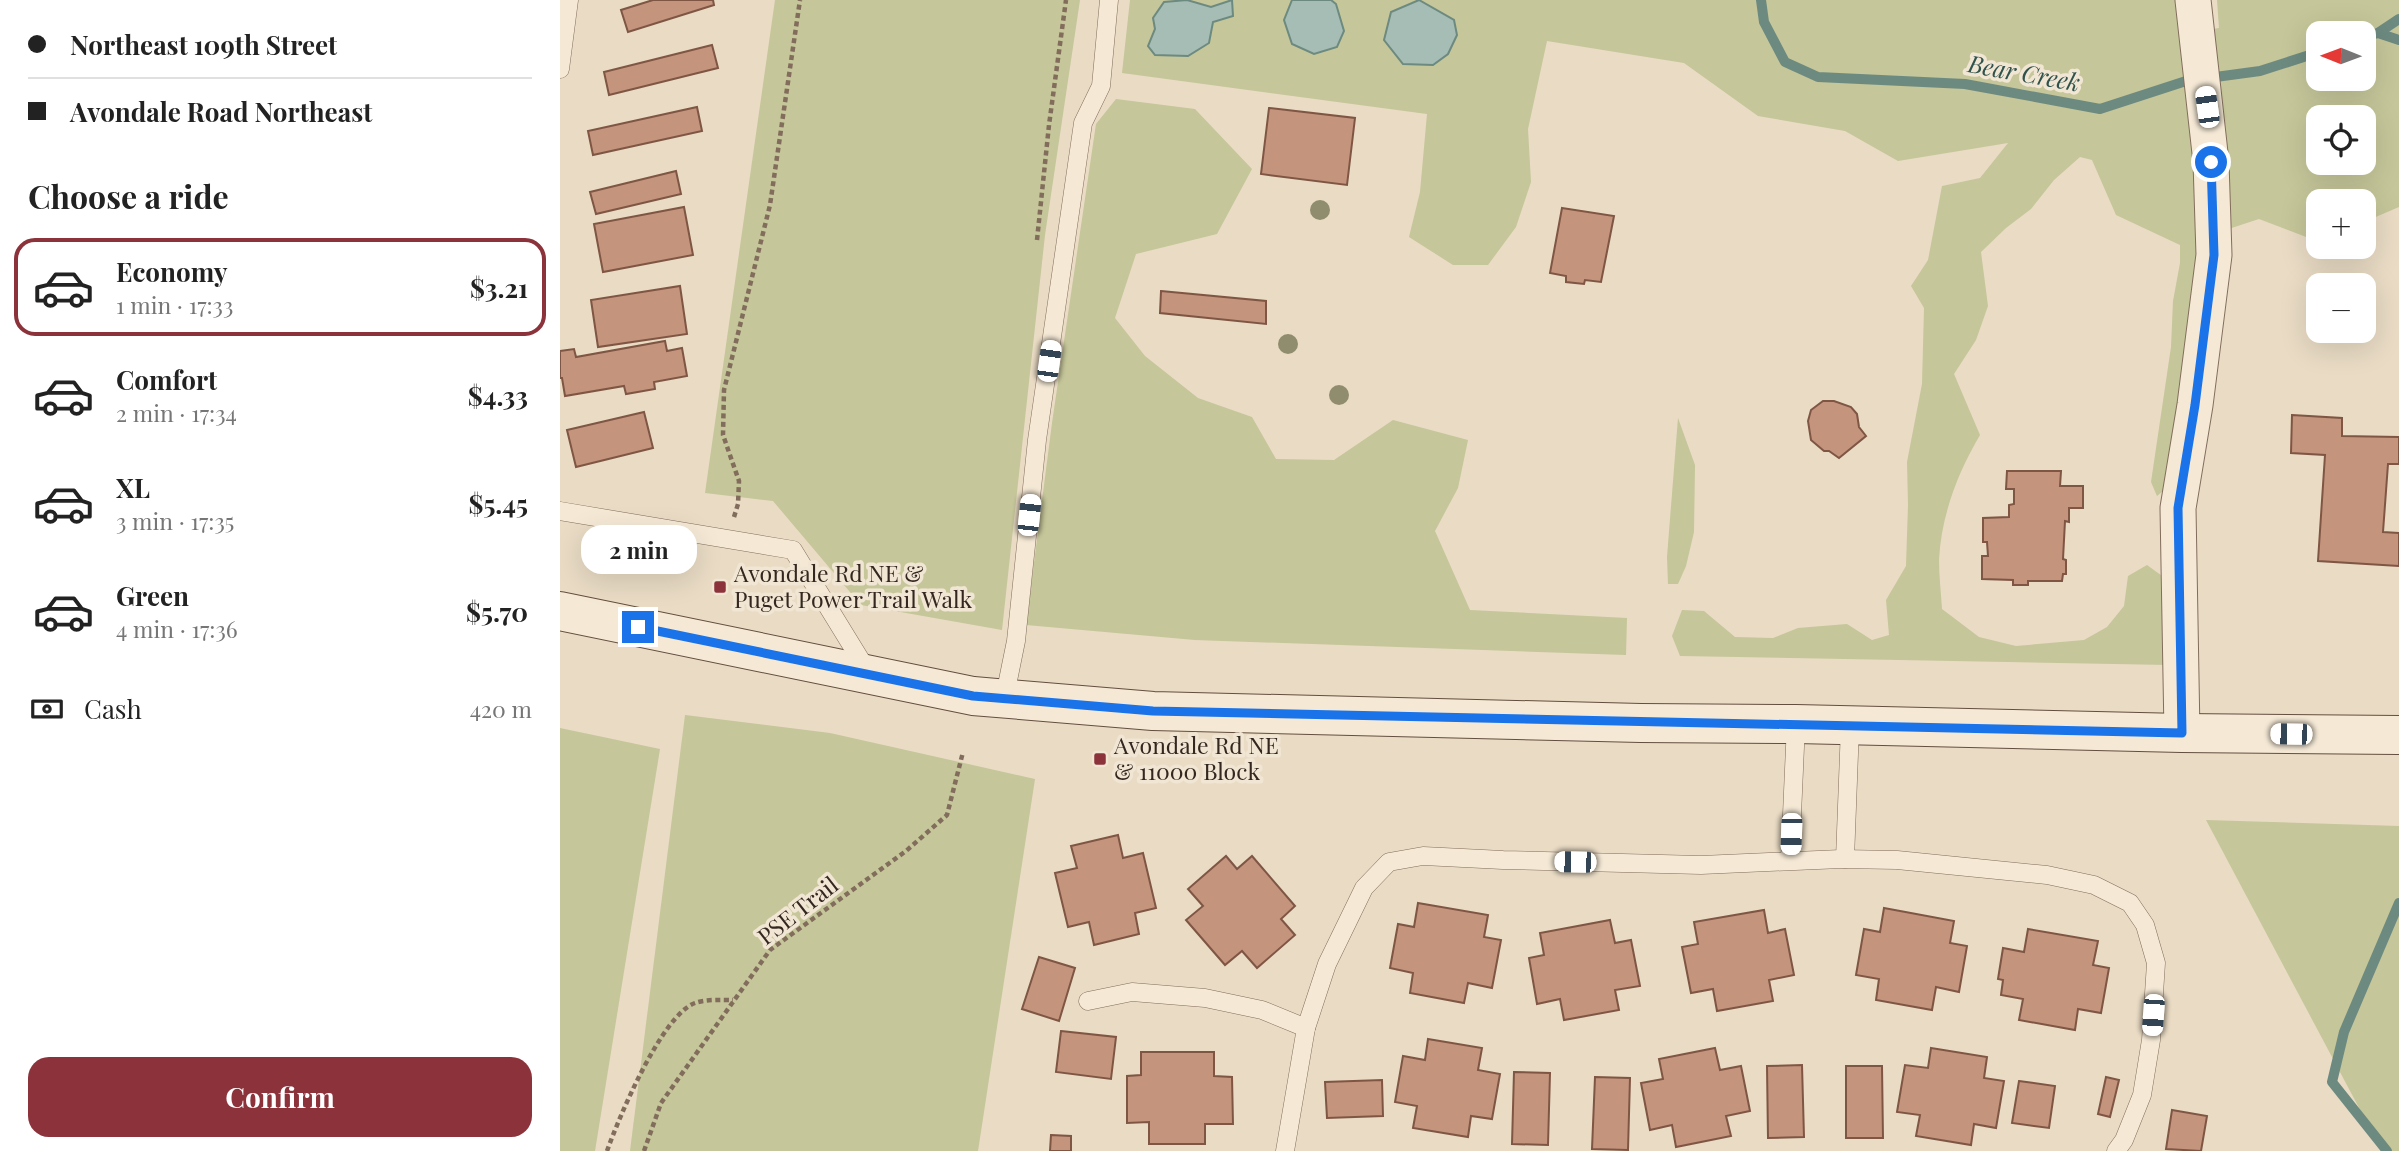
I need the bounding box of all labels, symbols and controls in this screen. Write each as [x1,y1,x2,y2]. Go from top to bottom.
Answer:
north arrow [2306,21,2376,91]
map controls [2306,21,2376,343]
text: Northeast 109th Street [70,27,337,62]
water label: Bear Creek [1965,46,2083,98]
car [2194,85,2221,129]
text: Avondale Road Northeast [70,94,372,129]
button: locate [2306,105,2376,175]
route start [2195,146,2227,178]
text: Choose a ride [28,174,229,217]
button: + [2306,189,2376,259]
text: Economy [116,254,227,289]
icon: car [32,256,95,319]
text: $3.21 [470,270,528,305]
button: − [2306,273,2376,343]
text: 1 min · 17:33 [116,289,233,320]
car [1036,339,1063,383]
text: Comfort [116,362,217,397]
icon: car [32,364,95,427]
text: $4.33 [468,378,528,413]
text: 2 min · 17:34 [116,397,237,428]
text: XL [116,470,150,505]
icon: car [32,472,95,535]
text: $5.45 [468,486,528,521]
car [1017,493,1042,537]
text: 3 min · 17:35 [116,505,234,536]
callout: 2 min [580,526,696,574]
text: 2 min [609,534,669,565]
place label: Avondale Rd NE & Puget Power Trail Walk [733,557,973,614]
text: Green [116,578,189,613]
marker: Avondale Rd NE & Puget Power Trail Walk [712,579,728,595]
icon: car [32,580,95,643]
text: $5.70 [466,594,528,629]
route end [622,611,654,643]
text: 4 min · 17:36 [116,613,238,644]
icon: cash [28,690,66,728]
text: Cash [84,691,142,726]
text: 420 m [470,693,532,724]
car [2270,723,2313,745]
place label: Avondale Rd NE & 11000 Block [1113,729,1279,786]
marker: Avondale Rd NE & 11000 Block [1092,751,1108,767]
car [1780,813,1803,855]
car [1554,851,1597,873]
street label: PSE Trail [750,868,844,951]
car [2142,993,2165,1037]
button: Confirm [28,1057,532,1137]

